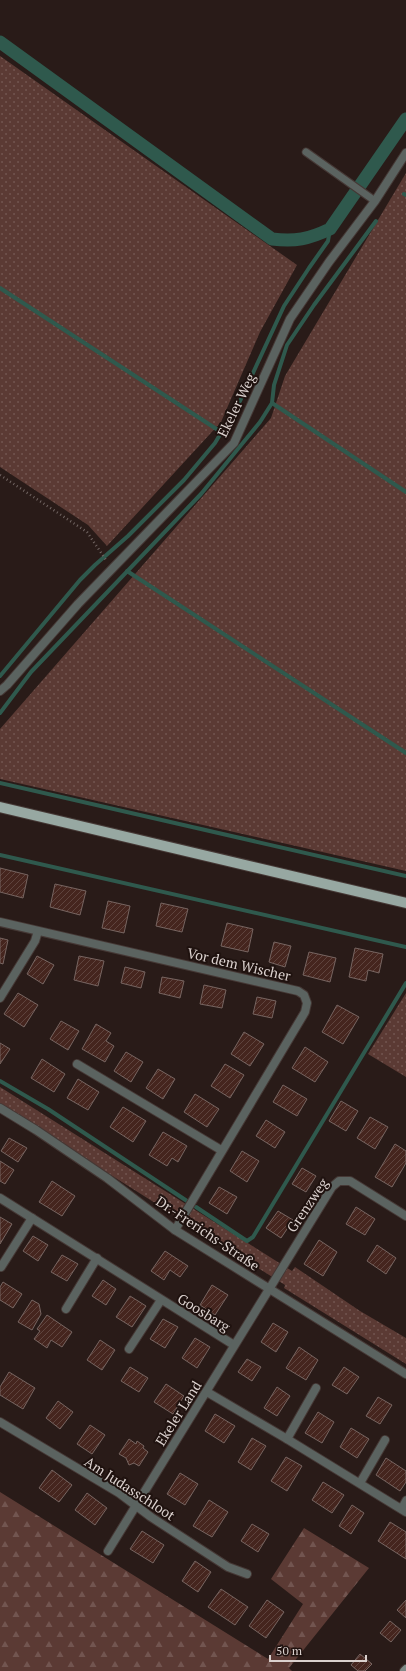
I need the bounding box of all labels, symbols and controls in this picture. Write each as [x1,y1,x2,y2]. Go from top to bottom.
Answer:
street label: Ekeler Weg [212,369,260,440]
street label: Vor dem Wischer [185,943,293,985]
street label: Grenzweg [282,1174,332,1236]
street label: Dr.-Frerichs-Straße [152,1191,264,1275]
street label: Goosbarg [174,1288,234,1336]
street label: Ekeler Land [151,1377,206,1449]
street label: Am Judasschloot [81,1452,180,1525]
scale bar [270,1637,366,1663]
text: 50 m [276,1643,303,1658]

